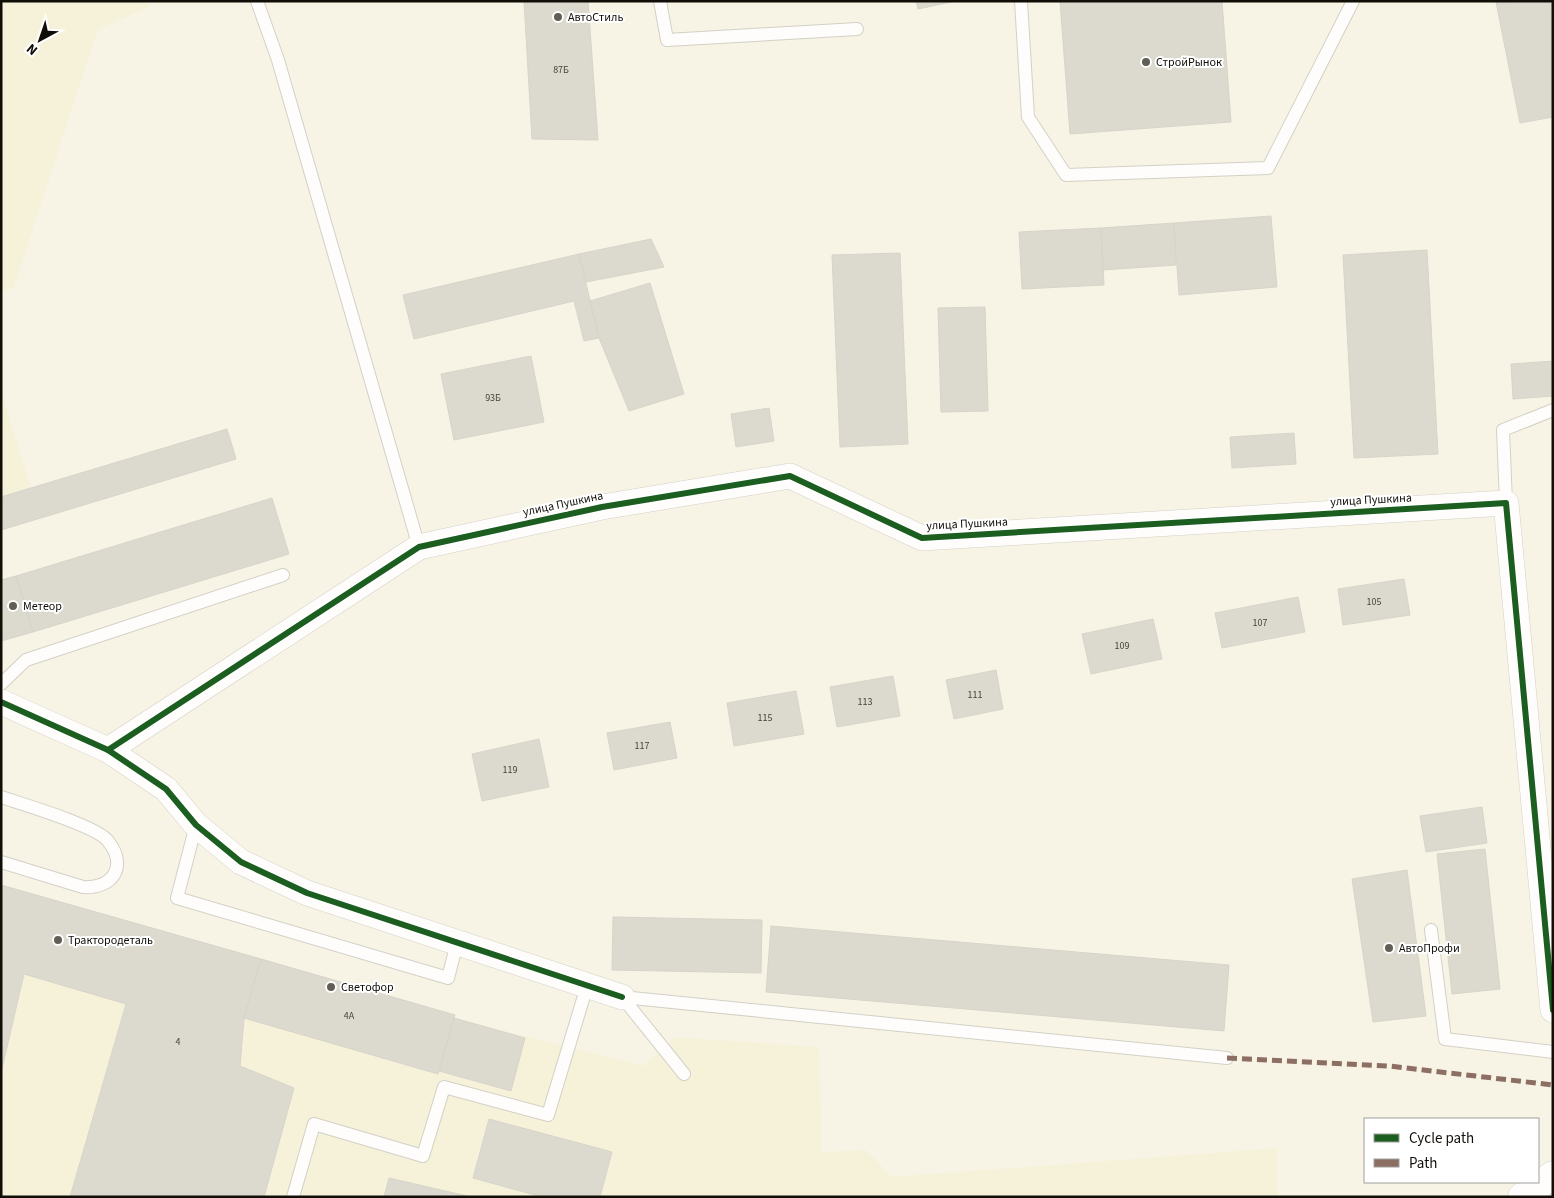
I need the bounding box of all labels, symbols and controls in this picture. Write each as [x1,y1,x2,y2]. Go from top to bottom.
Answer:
place label: АвтоСтиль [568,9,623,26]
marker: АвтоСтиль [552,11,564,23]
north arrow [15,15,65,65]
text: N [22,39,42,60]
place label: СтройРынок [1156,54,1222,71]
marker: СтройРынок [1140,56,1152,68]
house number: 87Б [553,63,569,77]
house number: 93Б [485,391,501,405]
street label: улица Пушкина [521,487,605,521]
street label: улица Пушкина [1330,489,1412,511]
street label: улица Пушкина [926,513,1008,535]
house number: 105 [1367,595,1381,609]
place label: Метеор [23,598,62,615]
marker: Метеор [7,600,19,612]
house number: 107 [1253,616,1267,630]
house number: 109 [1115,639,1129,653]
house number: 111 [968,688,982,702]
house number: 113 [858,695,872,709]
house number: 115 [758,711,772,725]
house number: 117 [635,739,649,753]
house number: 119 [503,763,517,777]
place label: Трактородеталь [68,932,153,949]
marker: Трактородеталь [52,934,64,946]
place label: АвтоПрофи [1399,940,1460,957]
marker: АвтоПрофи [1383,942,1395,954]
place label: Светофор [341,979,394,996]
marker: Светофор [325,981,337,993]
house number: 4А [344,1009,355,1023]
house number: 4 [176,1035,181,1049]
legend [1364,1118,1539,1183]
text: Cycle path [1409,1128,1474,1149]
text: Path [1409,1153,1437,1174]

